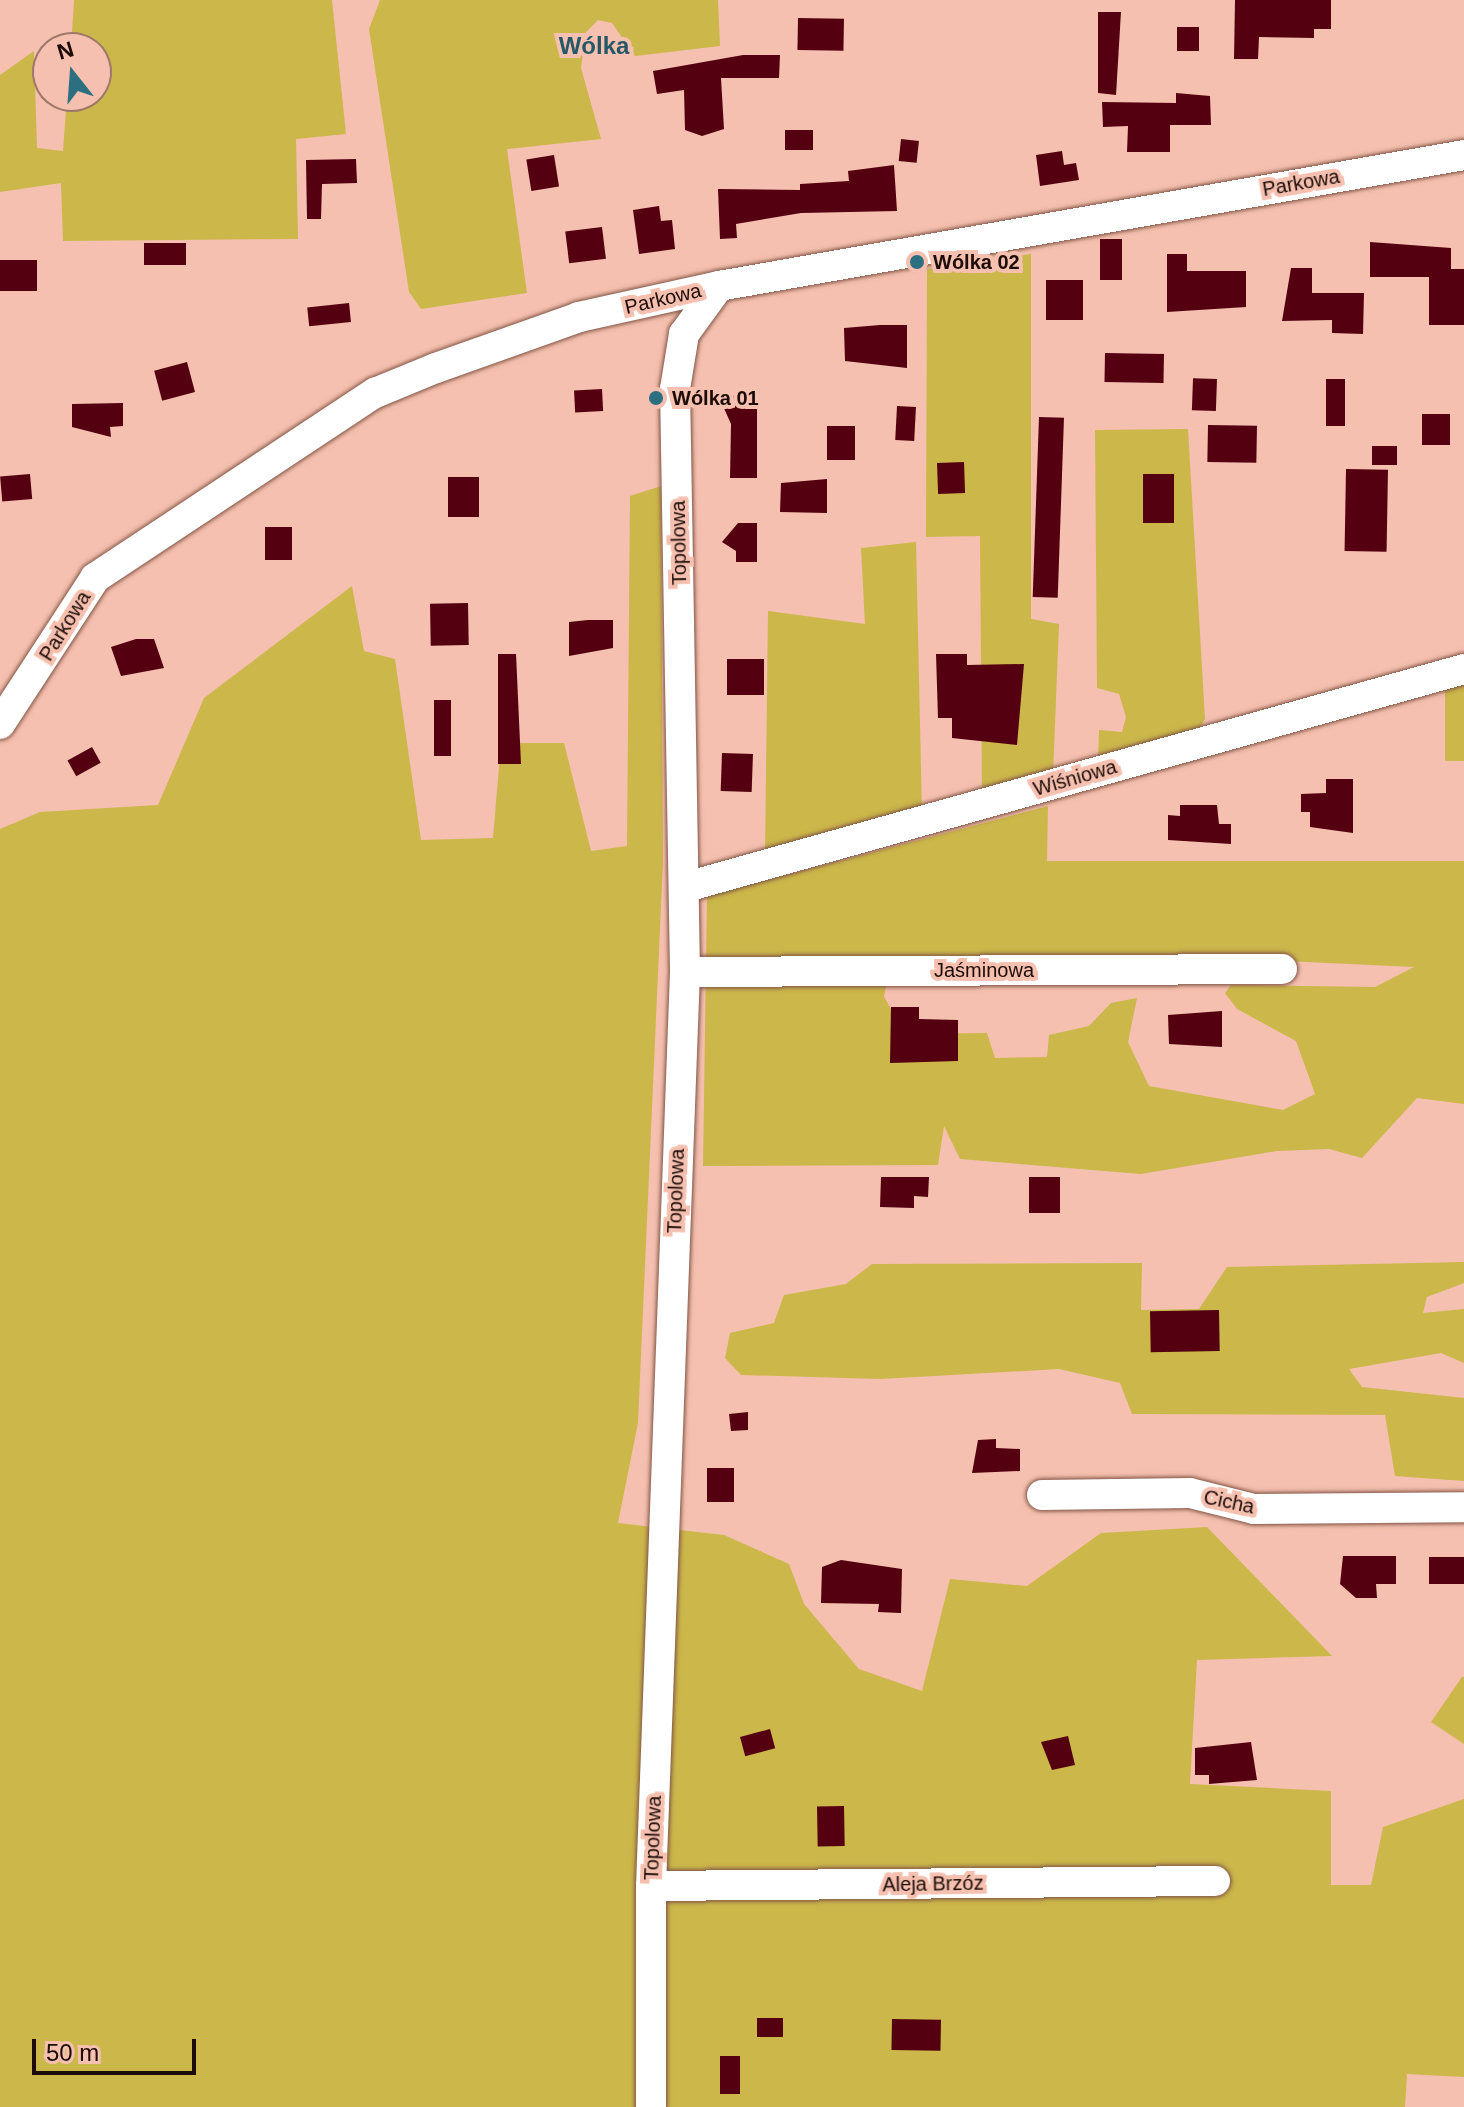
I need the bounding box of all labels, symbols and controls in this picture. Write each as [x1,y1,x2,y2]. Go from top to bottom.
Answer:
north arrow [32,32,112,112]
district label: Wólka [559,32,629,60]
text: N [54,36,77,65]
street label: Parkowa [1261,164,1341,202]
place label: Wólka 02 [933,250,1020,274]
marker: Wólka 02 [908,253,926,271]
street label: Parkowa [622,279,704,319]
place label: Wólka 01 [672,386,759,410]
marker: Wólka 01 [647,389,665,407]
street label: Topolowa [666,501,692,585]
street label: Parkowa [34,587,96,665]
street label: Wiśniowa [1031,755,1119,801]
street label: Jaśminowa [934,958,1034,982]
street label: Topolowa [663,1148,689,1234]
street label: Cicha [1201,1485,1257,1519]
street label: Topolowa [640,1795,666,1881]
street label: Aleja Brzóz [882,1871,984,1897]
scale bar [36,2023,200,2073]
text: 50 m [46,2039,99,2066]

